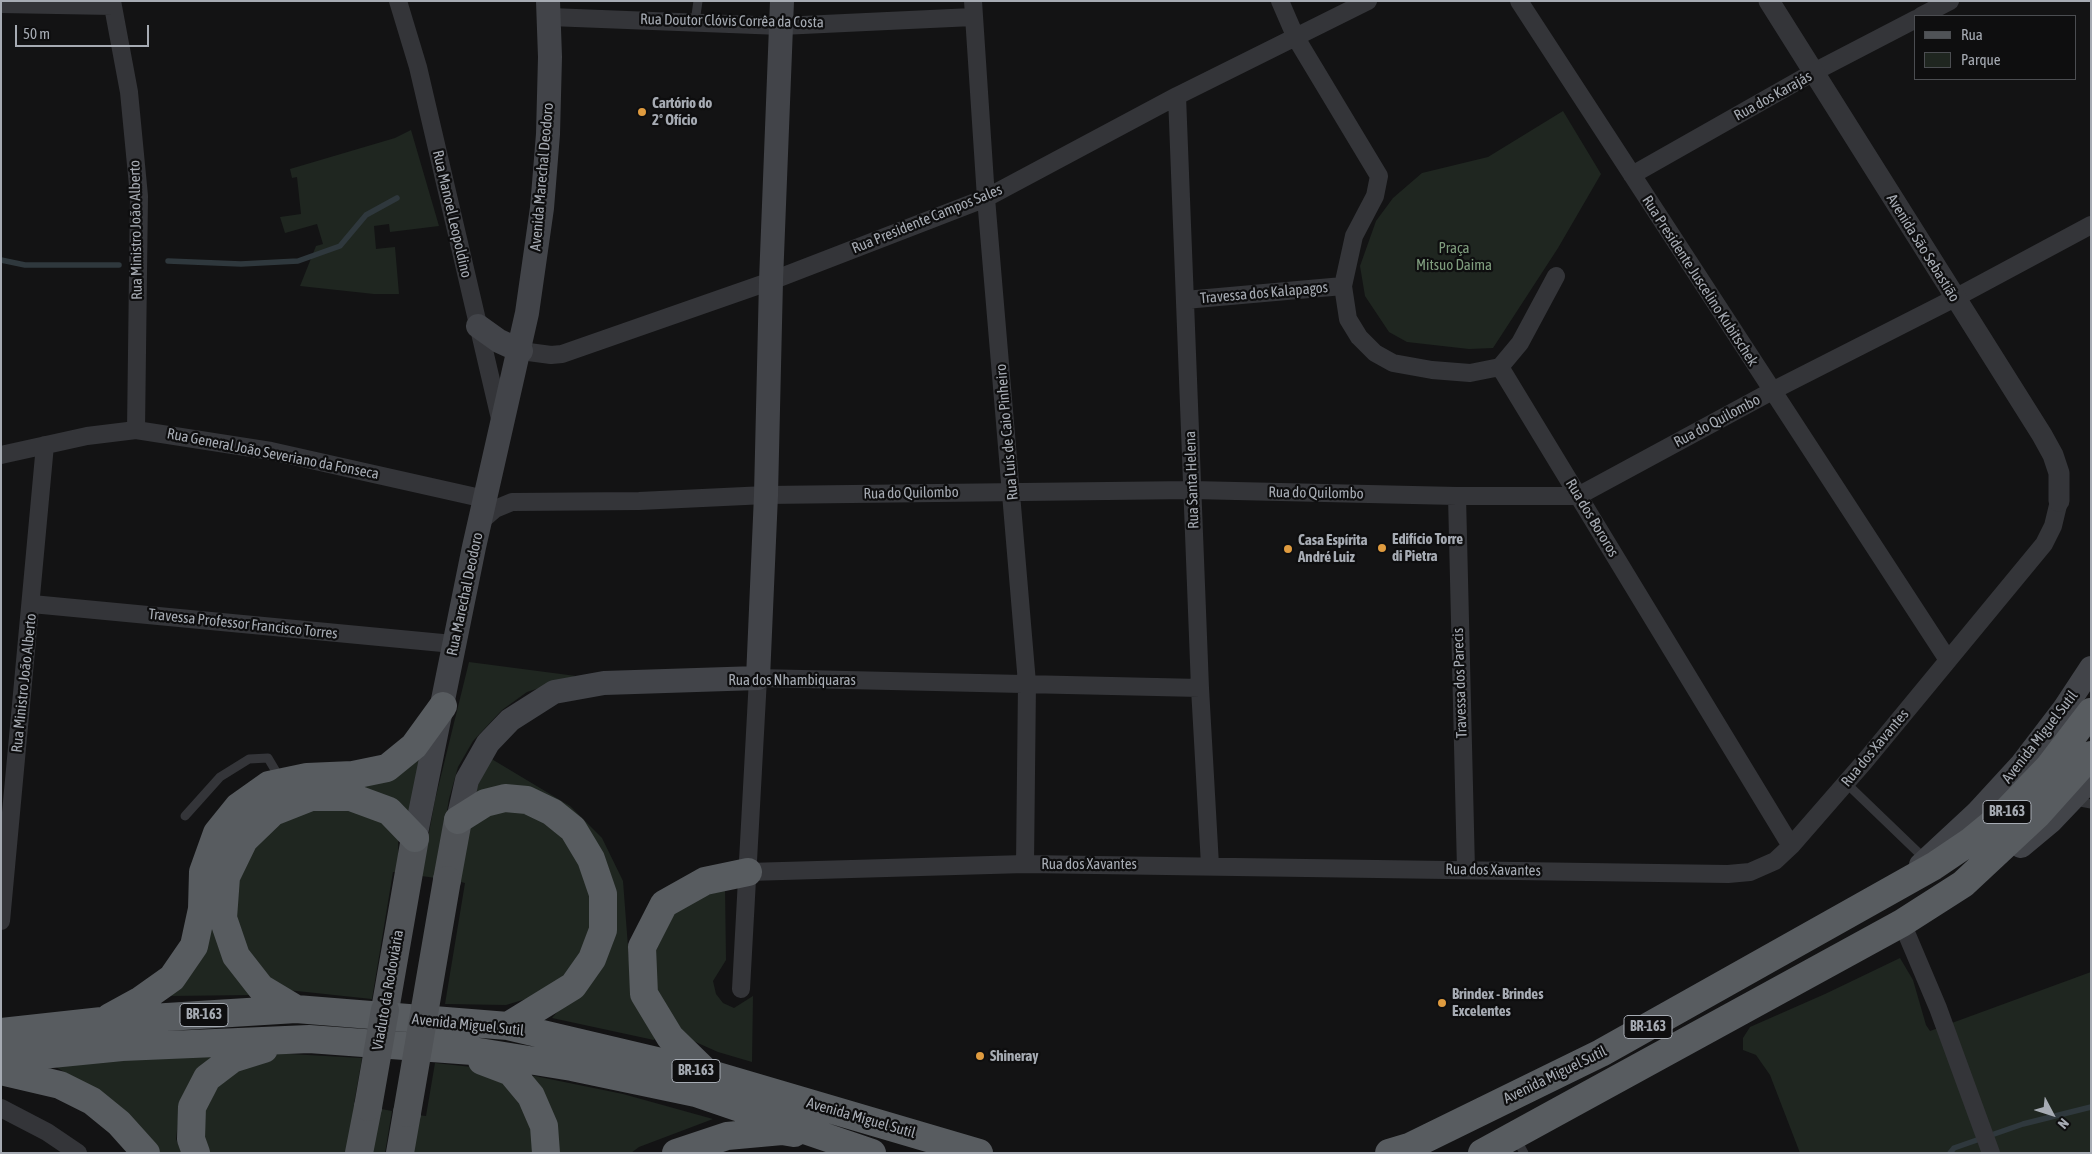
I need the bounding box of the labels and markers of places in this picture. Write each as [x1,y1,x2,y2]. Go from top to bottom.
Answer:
place label: Cartório do 2º Ofício [652,94,712,129]
marker: Cartório do 2º Ofício [636,106,648,118]
place label: Edifício Torre di Pietra [1392,530,1463,565]
place label: Casa Espírita André Luiz [1298,531,1367,566]
marker: Edifício Torre di Pietra [1376,542,1388,554]
marker: Casa Espírita André Luiz [1282,543,1294,555]
place label: Brindex - Brindes Excelentes [1452,985,1543,1020]
marker: Brindex - Brindes Excelentes [1436,997,1448,1009]
place label: Shineray [990,1047,1038,1065]
marker: Shineray [974,1050,986,1062]

